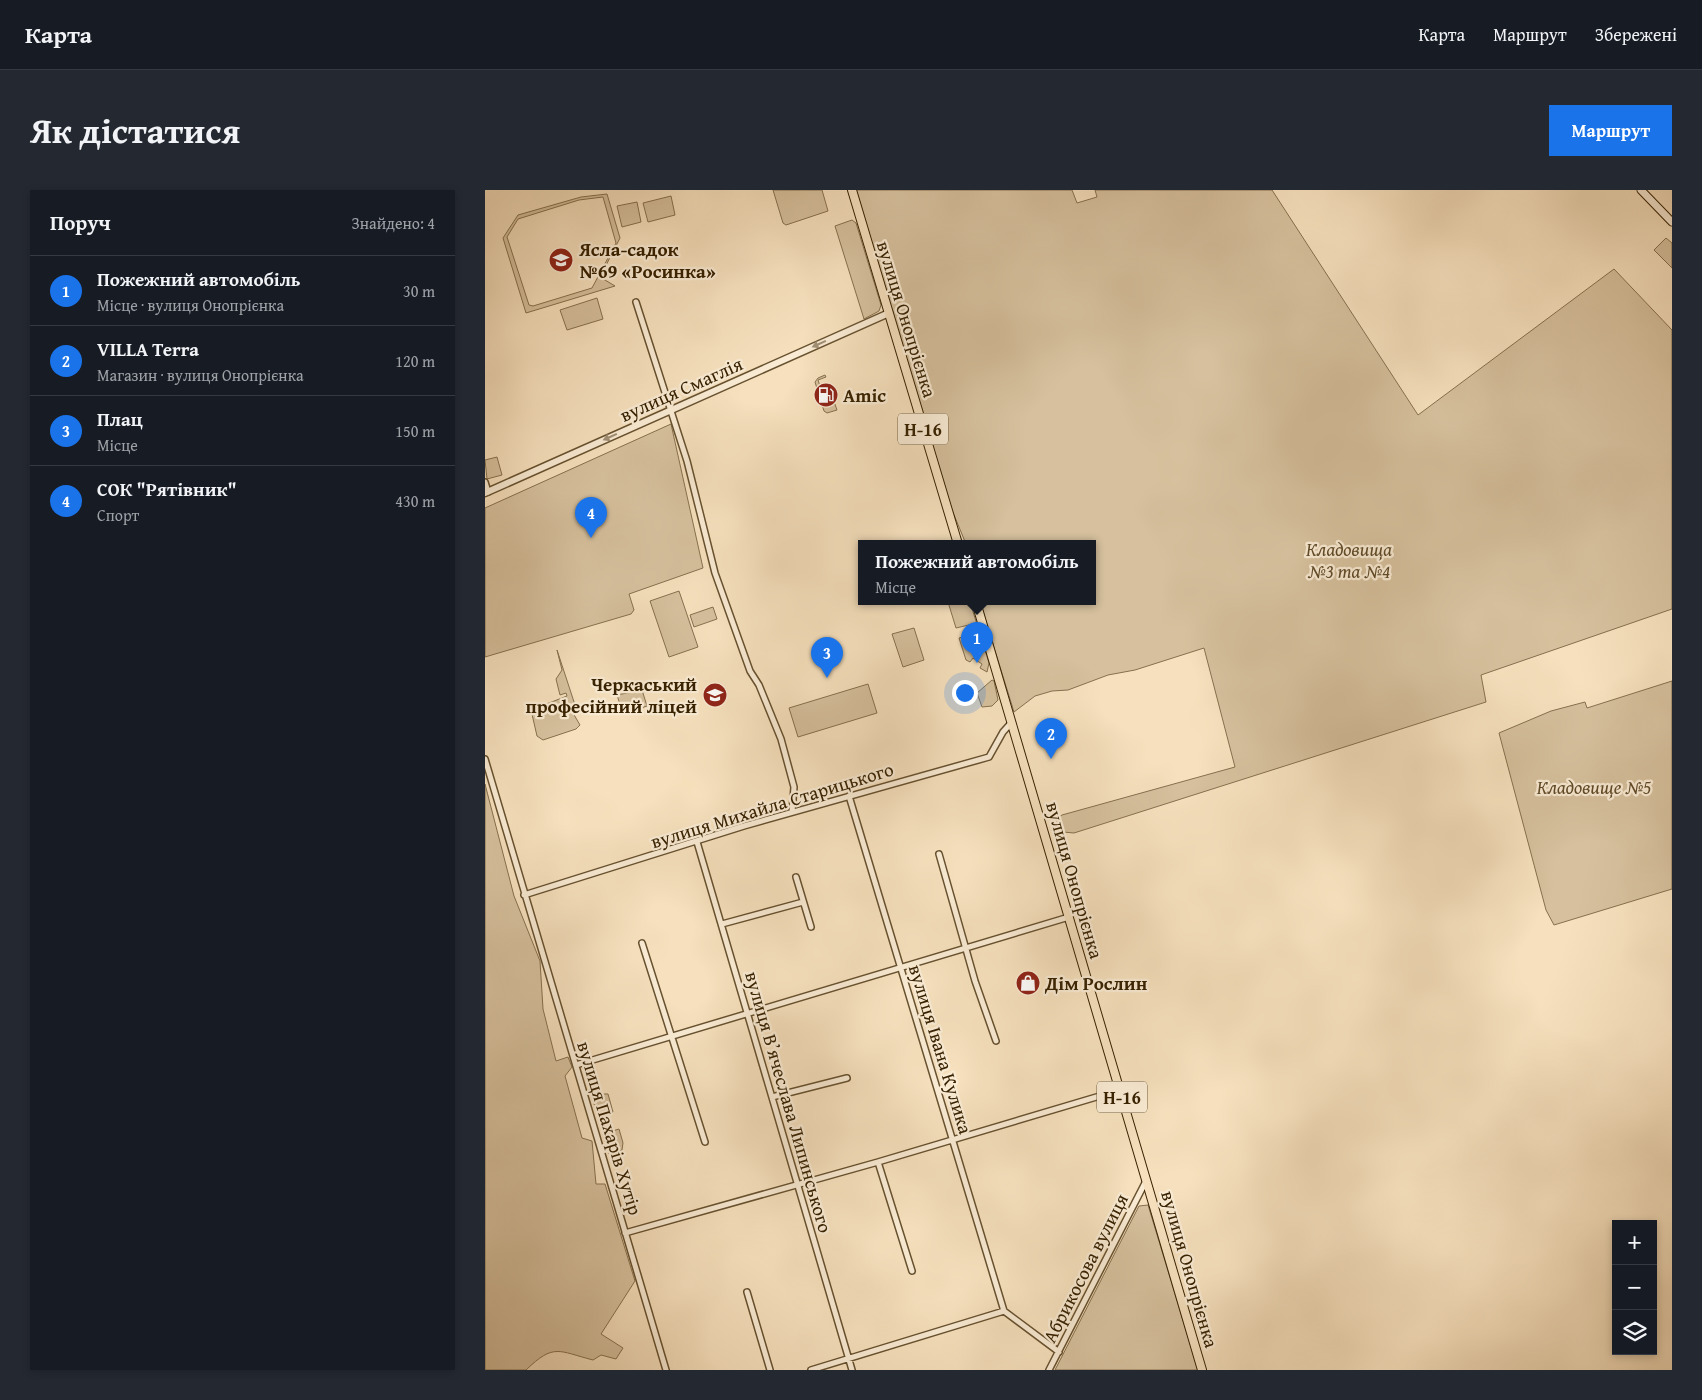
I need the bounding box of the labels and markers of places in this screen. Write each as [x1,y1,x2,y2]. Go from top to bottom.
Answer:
place label: Ясла-садок №69 «Росинка» [578,235,716,285]
school or university icon: Ясла-садок №69 «Росинка» [548,247,574,273]
place label: Amic [843,381,886,409]
fuel station icon: Amic [813,382,839,408]
pin: 4 [575,497,607,538]
pin: 1 [961,622,993,663]
pin: 3 [811,637,843,678]
place label: Черкаський професійний ліцей [526,670,697,720]
school or university icon: Черкаський професійний ліцей [702,682,728,708]
pin: 2 [1035,718,1067,759]
place label: Дім Рослин [1044,969,1148,997]
shop icon: Дім Рослин [1015,970,1041,996]

